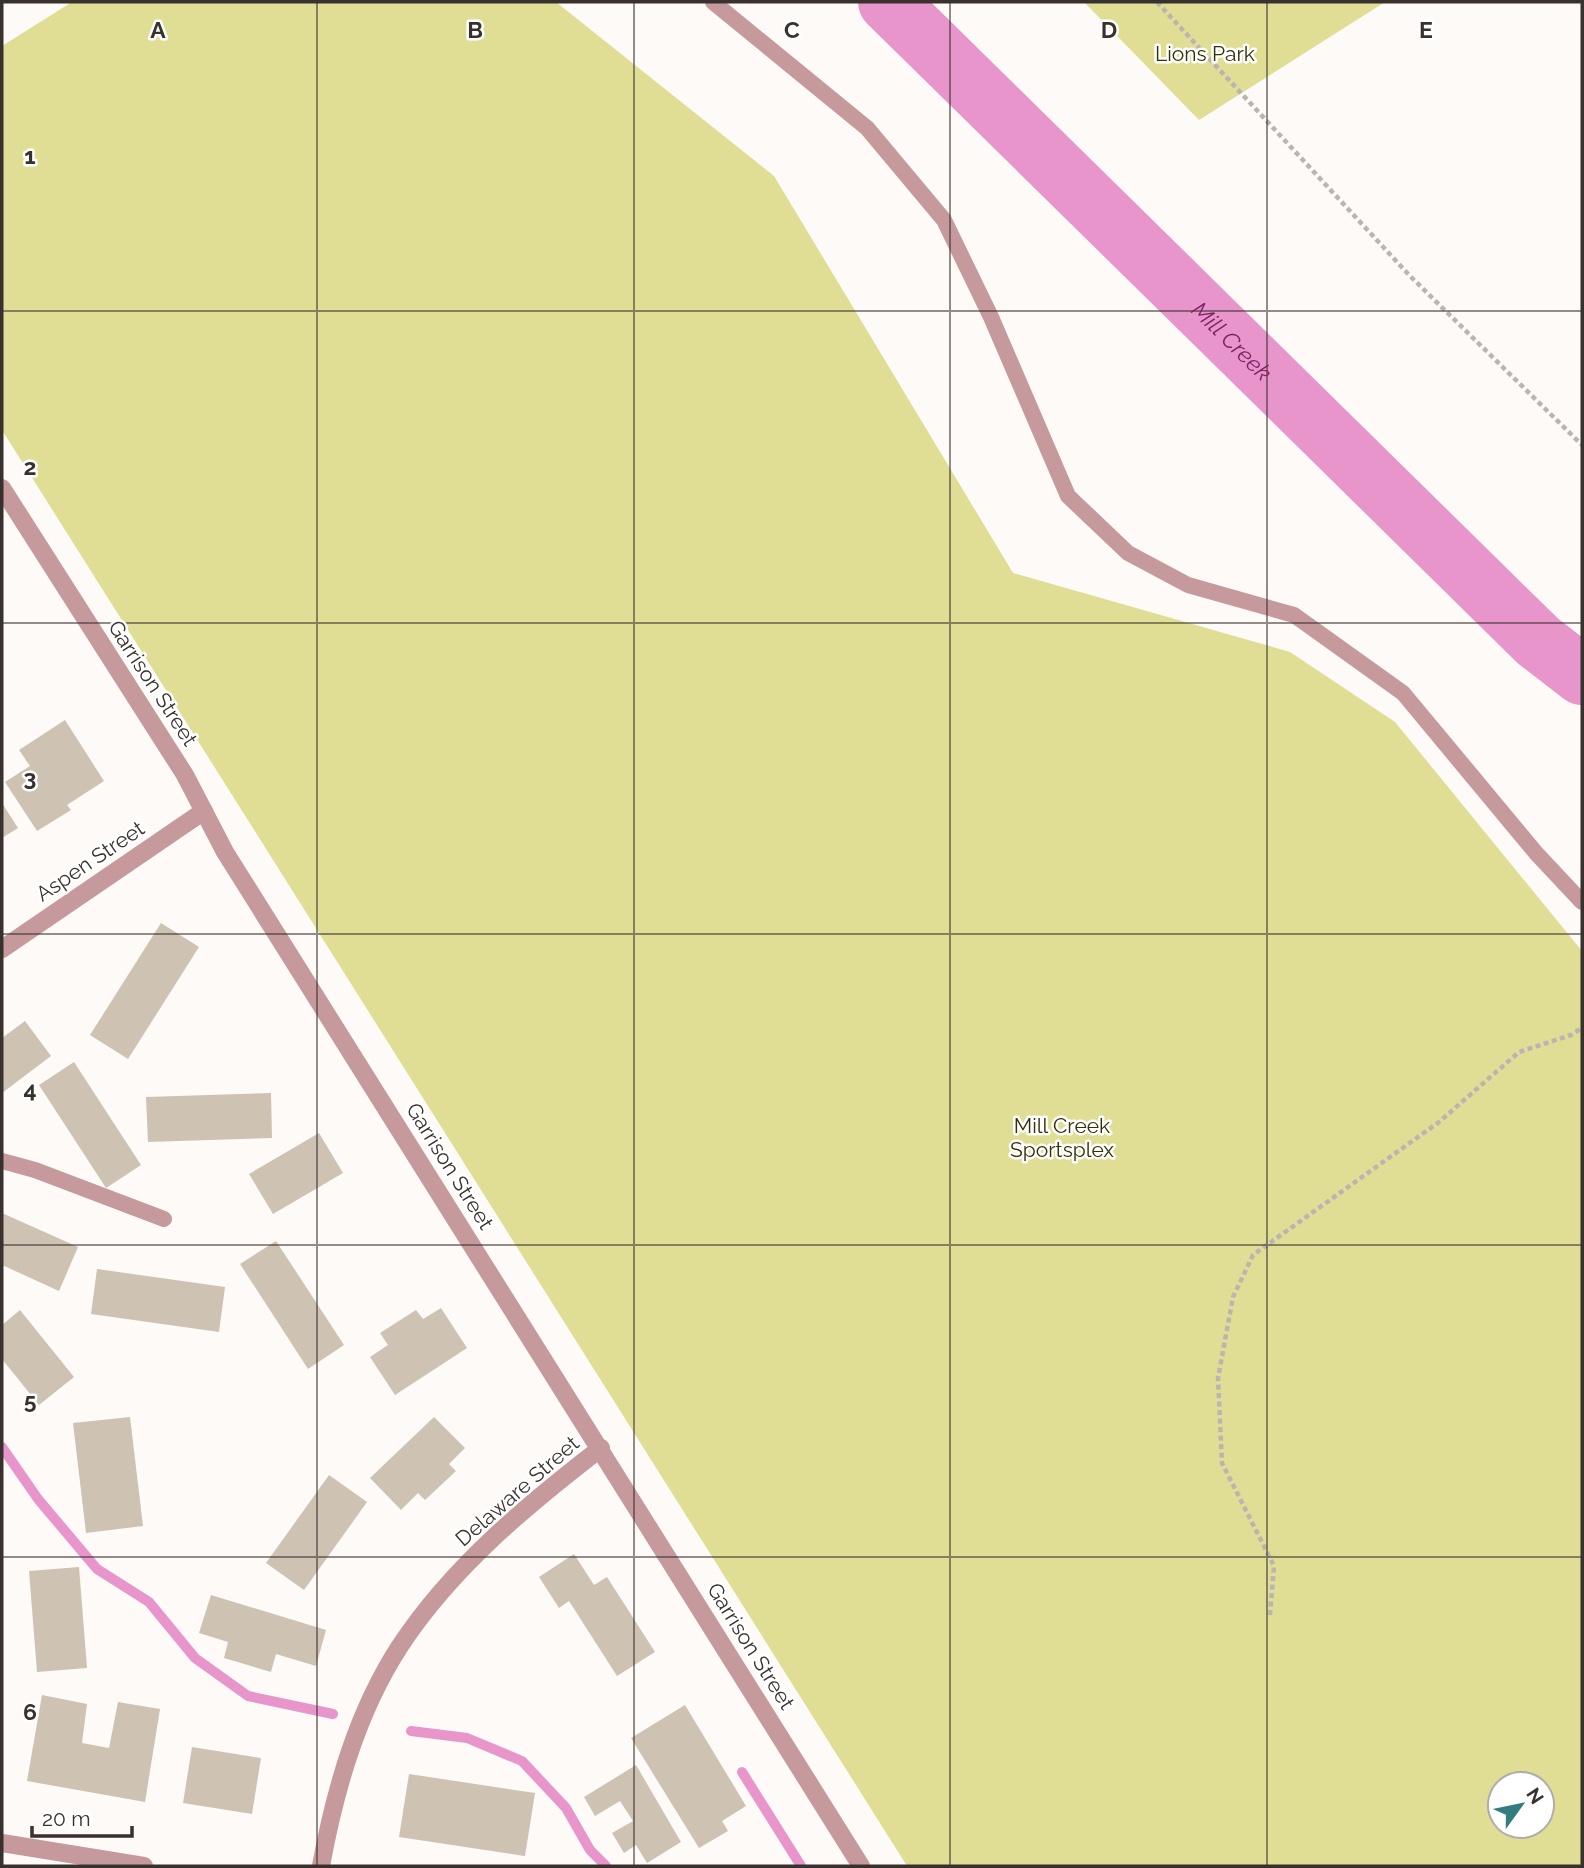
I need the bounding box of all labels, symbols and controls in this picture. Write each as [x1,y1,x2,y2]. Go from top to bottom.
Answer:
text: A [150,16,166,43]
text: B [467,16,483,43]
text: C [784,16,800,43]
text: D [1101,16,1117,43]
text: E [1419,16,1433,43]
park label: Lions Park [1155,41,1255,66]
text: 1 [24,142,36,169]
water label: Mill Creek [1187,296,1278,386]
text: 2 [24,453,36,480]
street label: Garrison Street [103,616,203,750]
text: 3 [24,764,36,791]
street label: Aspen Street [31,816,149,906]
text: 4 [23,1076,37,1103]
street label: Garrison Street [401,1098,499,1234]
park label: Mill Creek Sportsplex [1010,1113,1114,1162]
text: 5 [24,1387,37,1414]
street label: Delaware Street [450,1431,584,1551]
street label: Garrison Street [702,1578,800,1714]
text: 6 [23,1698,37,1725]
north arrow [1486,1770,1556,1840]
text: N [1522,1784,1548,1808]
scale bar [32,1794,131,1838]
text: 20 m [42,1806,90,1831]

